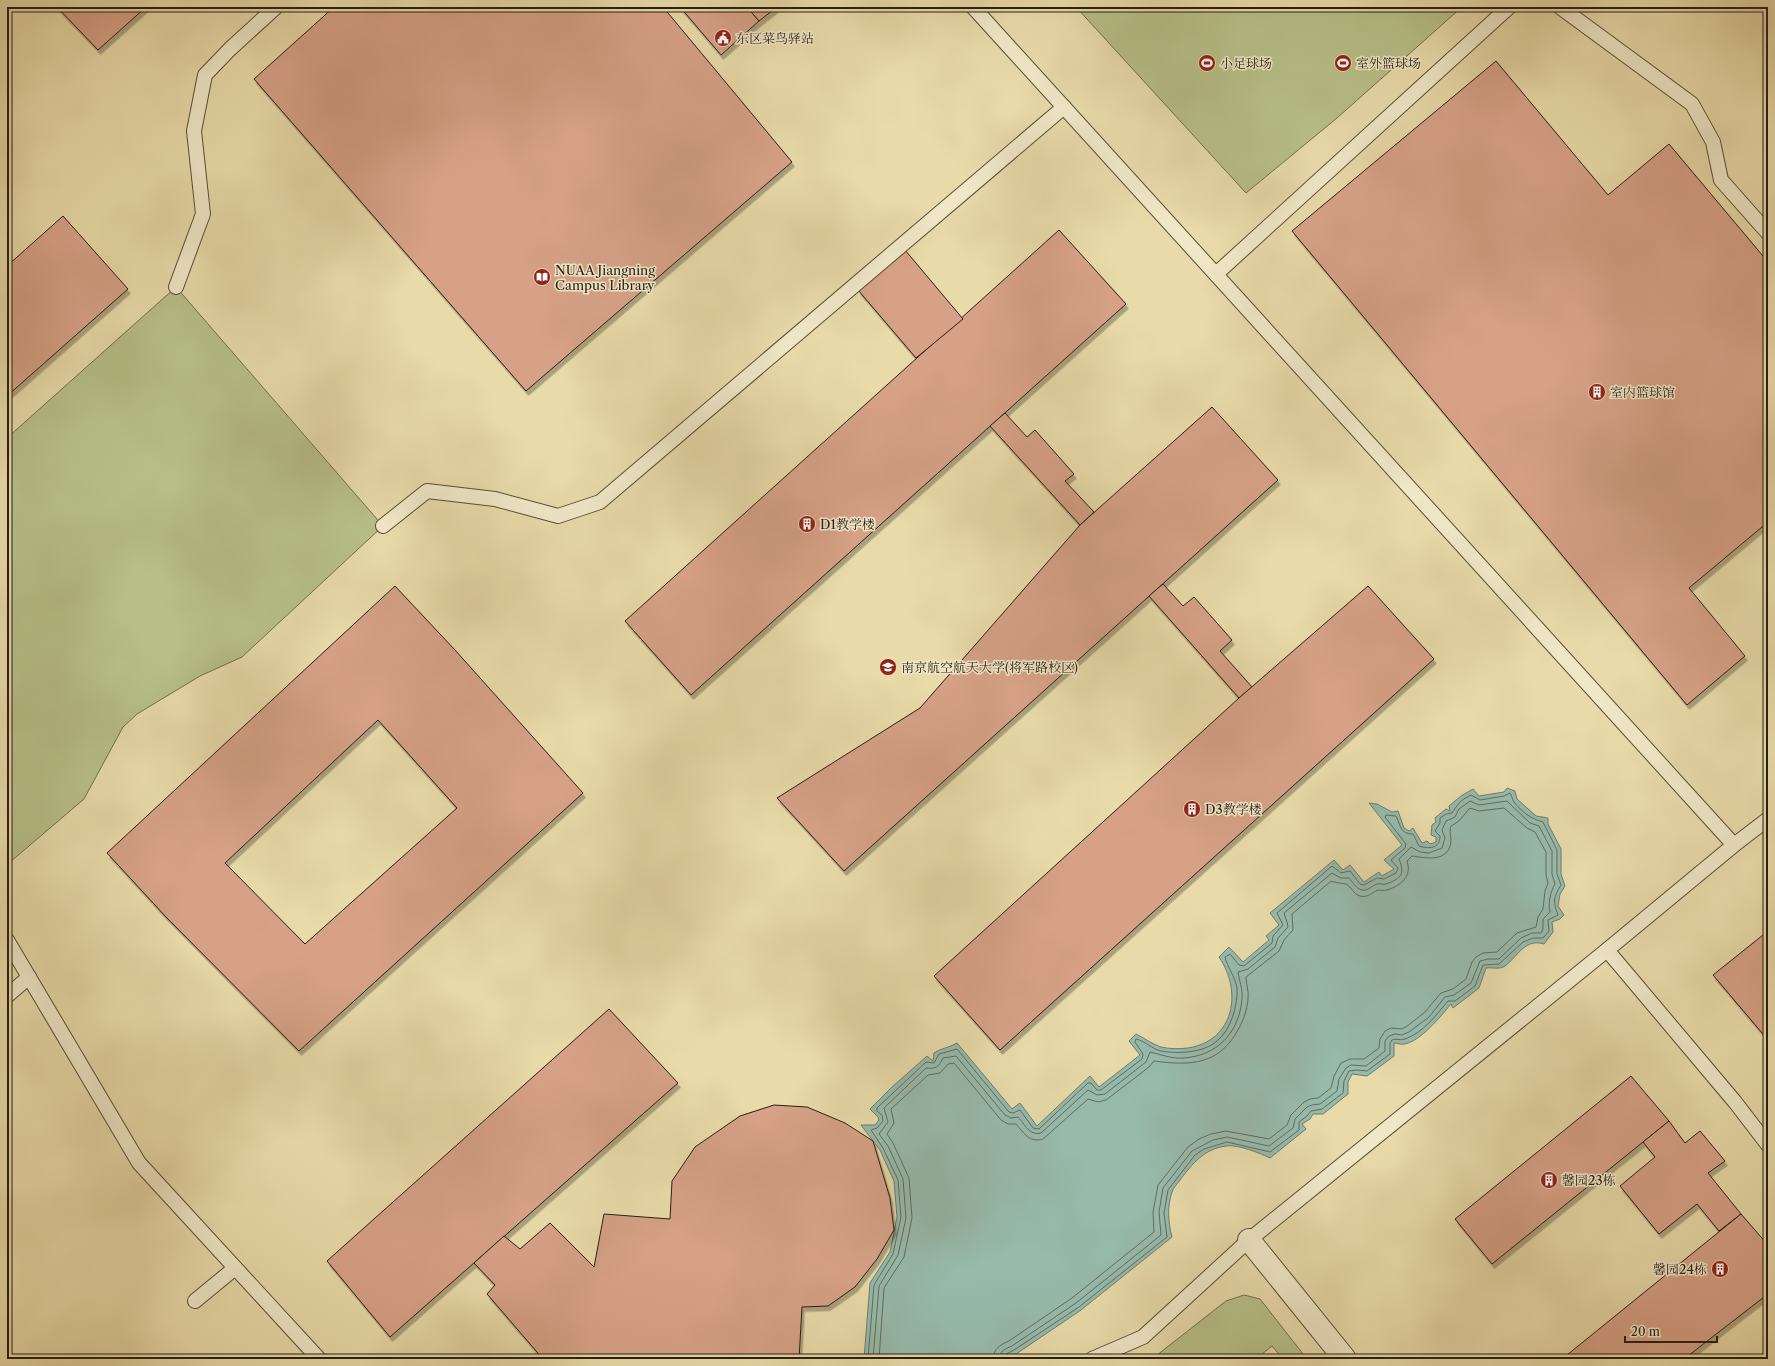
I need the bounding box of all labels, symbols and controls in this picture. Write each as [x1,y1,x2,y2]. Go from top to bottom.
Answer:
public building icon: 东区菜鸟驿站 [713,28,733,48]
place label: 东区菜鸟驿站 [736,30,814,46]
sports icon: 小足球场 [1197,53,1217,73]
sports icon: 室外篮球场 [1333,53,1353,73]
place label: 小足球场 [1220,55,1272,71]
place label: 室外篮球场 [1356,55,1421,71]
place label: NUAA Jiangning Campus Library [555,262,655,293]
library icon: NUAA Jiangning Campus Library [532,267,552,287]
building icon: 室内篮球馆 [1587,382,1607,402]
place label: 室内篮球馆 [1610,384,1675,400]
building icon: D1教学楼 [797,514,817,534]
place label: D1教学楼 [820,516,875,532]
school or university icon: 南京航空航天大学(将军路校区) [878,657,898,677]
place label: 南京航空航天大学(将军路校区) [901,659,1078,675]
building icon: D3教学楼 [1182,799,1202,819]
place label: D3教学楼 [1205,801,1262,817]
building icon: 馨园23栋 [1539,1170,1559,1190]
place label: 馨园23栋 [1562,1172,1616,1188]
building icon: 馨园24栋 [1710,1259,1730,1279]
place label: 馨园24栋 [1653,1261,1707,1277]
scale bar [1625,1318,1717,1344]
text: 20 m [1631,1324,1660,1339]

